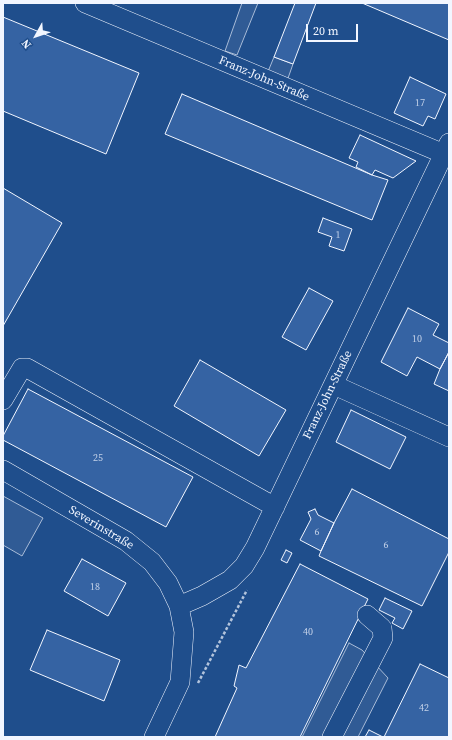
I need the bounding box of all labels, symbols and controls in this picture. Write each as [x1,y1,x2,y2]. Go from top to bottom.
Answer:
north arrow [16,16,56,56]
scale bar [308,16,360,42]
text: 20 m [313,23,339,39]
text: N [18,36,35,52]
street label: Franz-John-Straße [217,53,311,105]
house number: 17 [415,97,425,109]
house number: 1 [336,229,340,241]
house number: 10 [412,333,422,345]
street label: Franz-John-Straße [300,348,356,442]
house number: 25 [93,452,103,464]
street label: Severinstraße [66,503,136,553]
house number: 6 [315,526,319,538]
house number: 6 [384,539,388,551]
house number: 18 [90,581,100,593]
house number: 40 [303,626,313,638]
house number: 42 [419,702,429,714]

